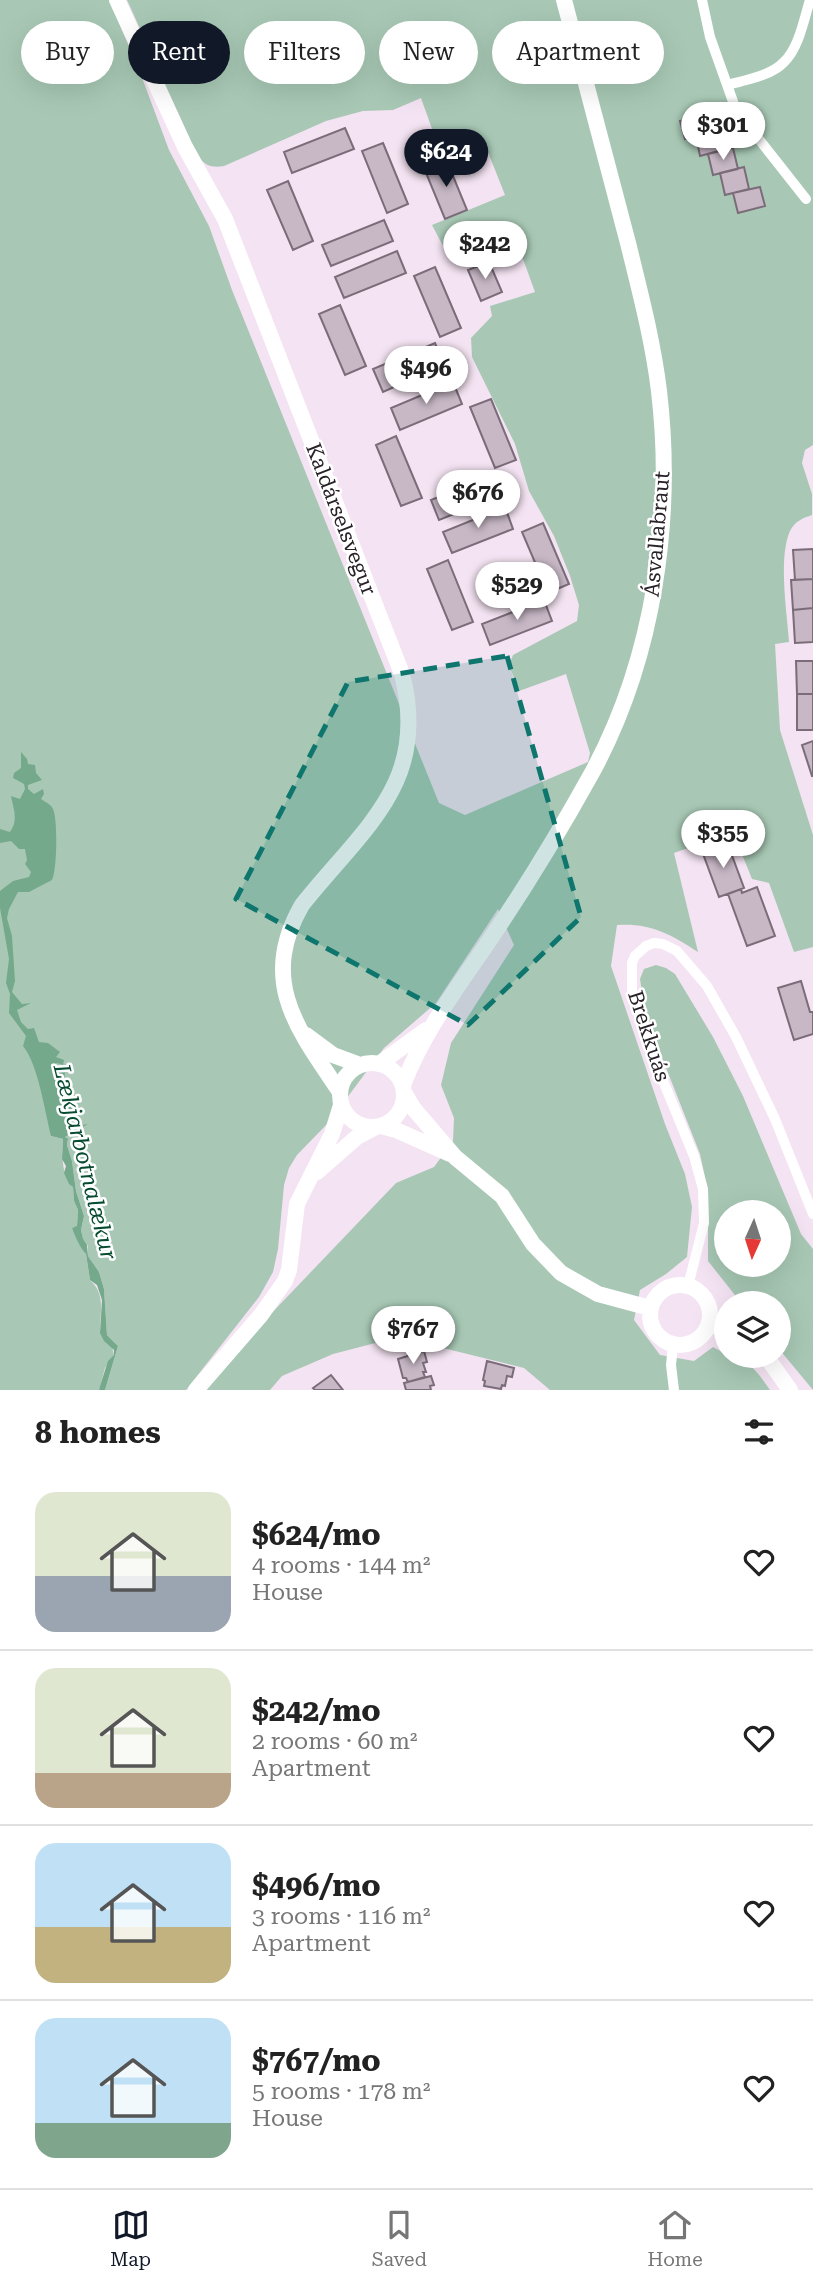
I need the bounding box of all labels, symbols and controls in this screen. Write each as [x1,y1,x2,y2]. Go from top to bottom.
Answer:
chip: Buy [21,21,114,84]
chip: Rent [128,21,230,84]
chip: Filters [244,21,365,84]
chip: New [379,21,478,84]
chip: Apartment [492,21,664,84]
pin: $301 [682,102,764,162]
text: $301 [697,111,749,138]
pin: $624 [405,130,487,189]
text: $624 [420,138,472,165]
pin: $242 [444,222,526,281]
text: $242 [459,230,511,257]
pin: $496 [385,346,467,406]
text: $496 [400,355,452,382]
street label: Kaldárselsvegur [301,440,381,599]
pin: $676 [437,470,519,530]
street label: Ásvallabraut [639,470,674,598]
text: $676 [452,479,504,506]
pin: $529 [476,562,558,622]
text: $529 [491,571,543,598]
pin: $355 [682,810,764,870]
text: $355 [697,819,749,846]
street label: Brekkuás [623,988,675,1084]
water label: Lækjarbotnalækur [47,1060,123,1263]
north arrow [714,1200,791,1278]
map controls [714,1200,791,1368]
button: layers [714,1291,791,1368]
pin: $767 [372,1306,454,1366]
text: $767 [387,1315,439,1342]
icon: filters [740,1413,778,1451]
text: 8 homes [35,1415,161,1450]
text: $624/mo [252,1517,381,1552]
icon: home [91,1520,175,1604]
icon: heart [740,1543,778,1581]
text: 4 rooms · 144 m² [252,1552,430,1579]
text: House [252,1579,323,1606]
text: $242/mo [252,1693,381,1728]
icon: home [91,1696,175,1780]
icon: heart [740,1719,778,1757]
text: 2 rooms · 60 m² [252,1728,418,1755]
text: Apartment [252,1755,371,1782]
text: $496/mo [252,1868,381,1903]
icon: home [91,1871,175,1955]
icon: heart [740,1894,778,1932]
text: 3 rooms · 116 m² [252,1903,430,1930]
text: Apartment [252,1930,371,1957]
text: $767/mo [252,2043,381,2078]
icon: home [91,2046,175,2130]
icon: heart [740,2069,778,2107]
text: 5 rooms · 178 m² [252,2078,430,2105]
text: House [252,2105,323,2132]
tab: Map [110,2206,151,2271]
tab: Saved [372,2206,427,2271]
tab: Home [648,2206,703,2271]

